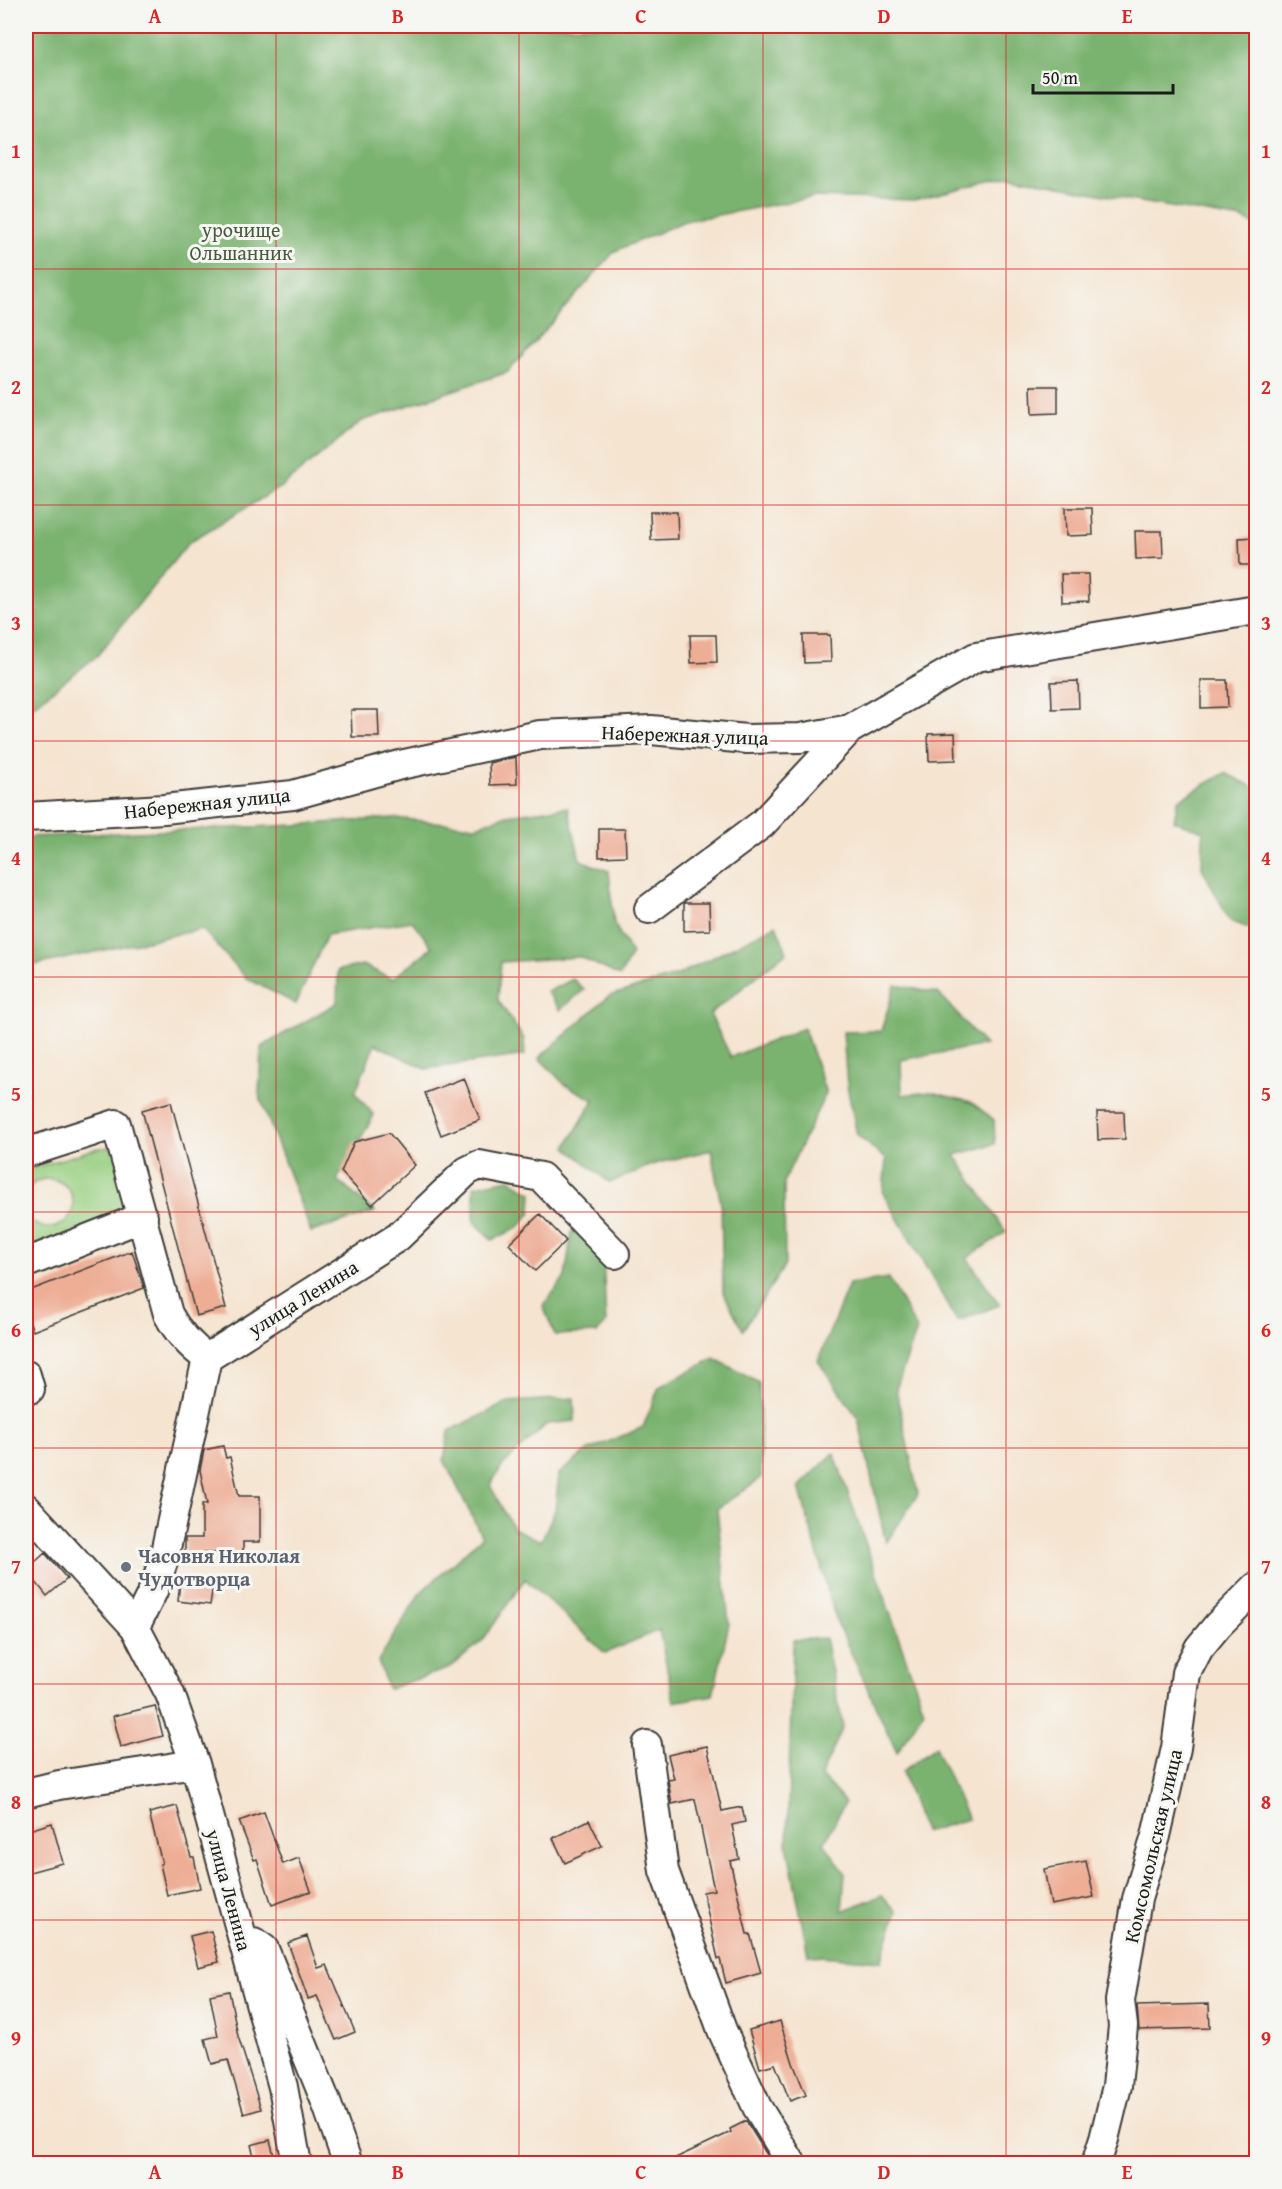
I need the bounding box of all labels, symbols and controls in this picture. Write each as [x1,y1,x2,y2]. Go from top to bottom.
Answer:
text: A [149,1,162,30]
text: B [392,1,404,30]
text: C [635,1,647,30]
text: D [877,1,891,30]
text: E [1122,1,1133,30]
scale bar [1033,57,1172,95]
text: 50 m [1042,64,1078,91]
text: 1 [11,136,21,165]
text: 1 [1261,136,1271,165]
park label: урочище Ольшанник [190,215,293,267]
text: 2 [11,372,21,401]
text: 2 [1261,372,1271,401]
text: 3 [11,608,21,637]
text: 3 [1261,608,1271,637]
street label: Набережная улица [601,717,769,752]
street label: Набережная улица [122,779,292,826]
text: 4 [11,843,21,872]
text: 4 [1261,843,1271,872]
text: 5 [11,1079,21,1108]
text: 5 [1261,1079,1271,1108]
street label: улица Ленина [241,1252,364,1344]
text: 6 [11,1315,21,1344]
text: 6 [1261,1315,1271,1344]
place label: Часовня Николая Чудотворца [138,1541,300,1593]
text: 7 [11,1551,21,1580]
text: 7 [1261,1551,1271,1580]
marker: Часовня Николая Чудотворца [119,1560,133,1574]
street label: Комсомольская улица [1116,1746,1189,1946]
text: 8 [11,1787,21,1816]
text: 8 [1261,1787,1271,1816]
street label: улица Ленина [199,1825,260,1954]
text: 9 [11,2023,21,2052]
text: 9 [1261,2023,1271,2052]
text: A [149,2157,162,2186]
text: B [392,2157,404,2186]
text: C [635,2157,647,2186]
text: D [877,2157,891,2186]
text: E [1122,2157,1133,2186]

